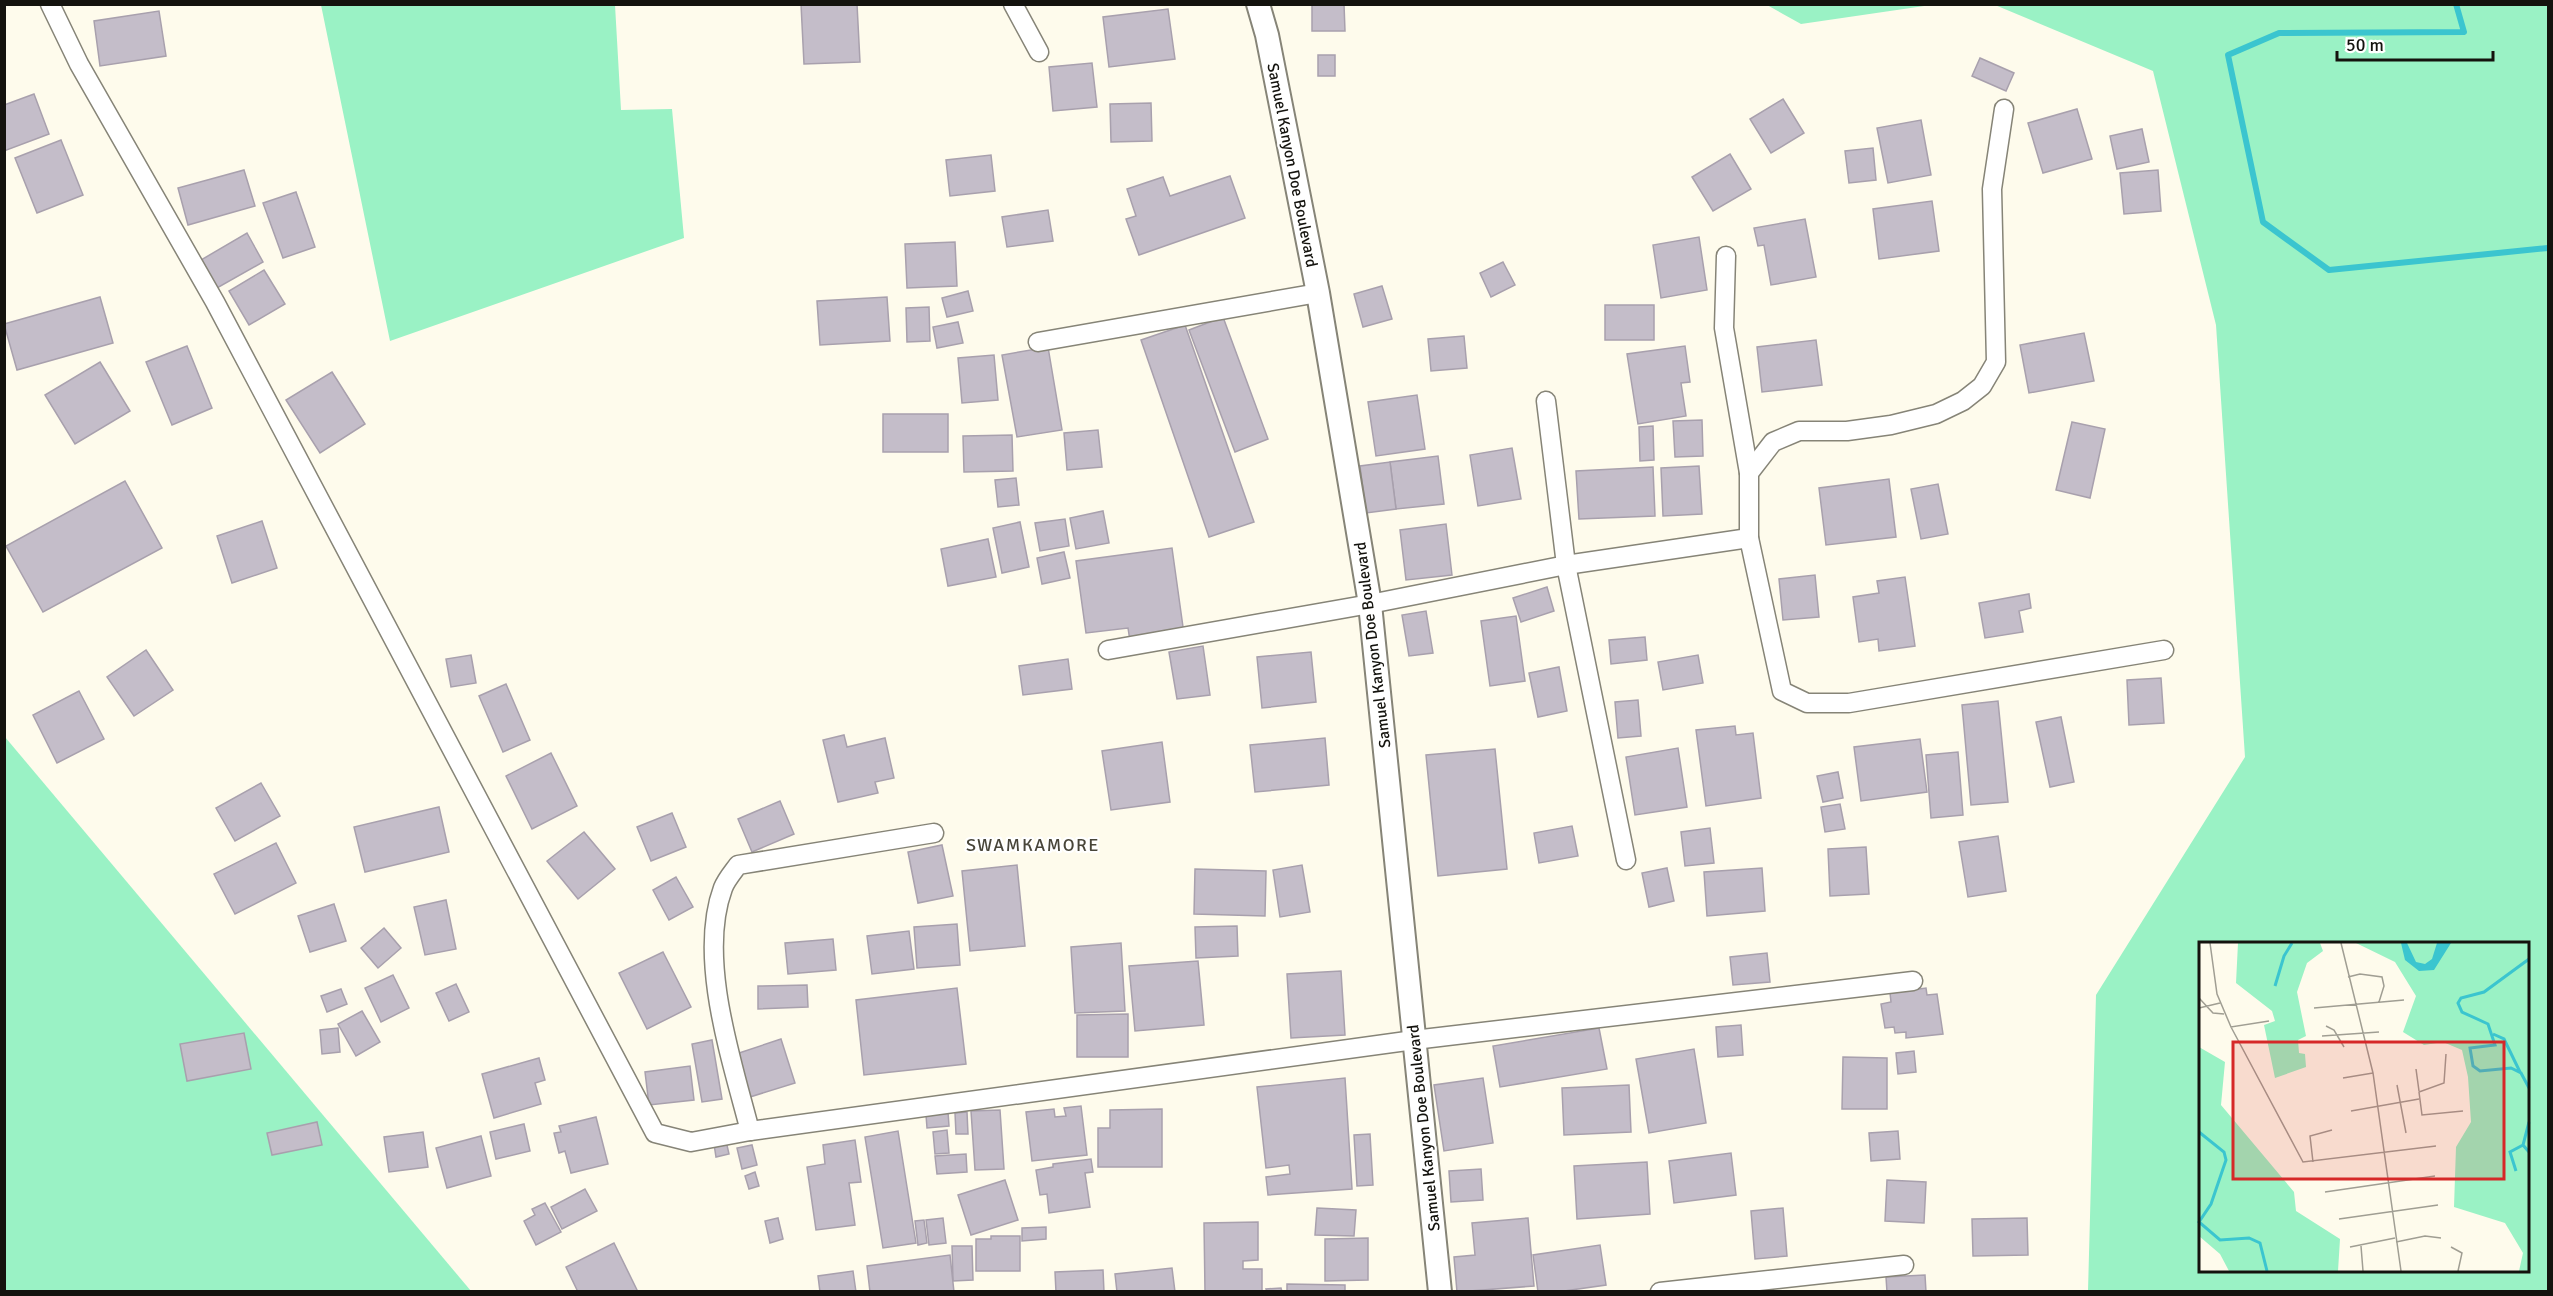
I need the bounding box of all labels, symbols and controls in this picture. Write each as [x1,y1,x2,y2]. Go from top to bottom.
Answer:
scale bar [2337,24,2493,62]
text: 50 m [2346,34,2384,56]
street label: Samuel Kanyon Doe Boulevard [1262,61,1322,269]
street label: Samuel Kanyon Doe Boulevard [1350,541,1396,749]
district label: SWAMKAMORE [966,834,1100,856]
inset map [2199,942,2529,1272]
street label: Samuel Kanyon Doe Boulevard [1403,1024,1445,1232]

